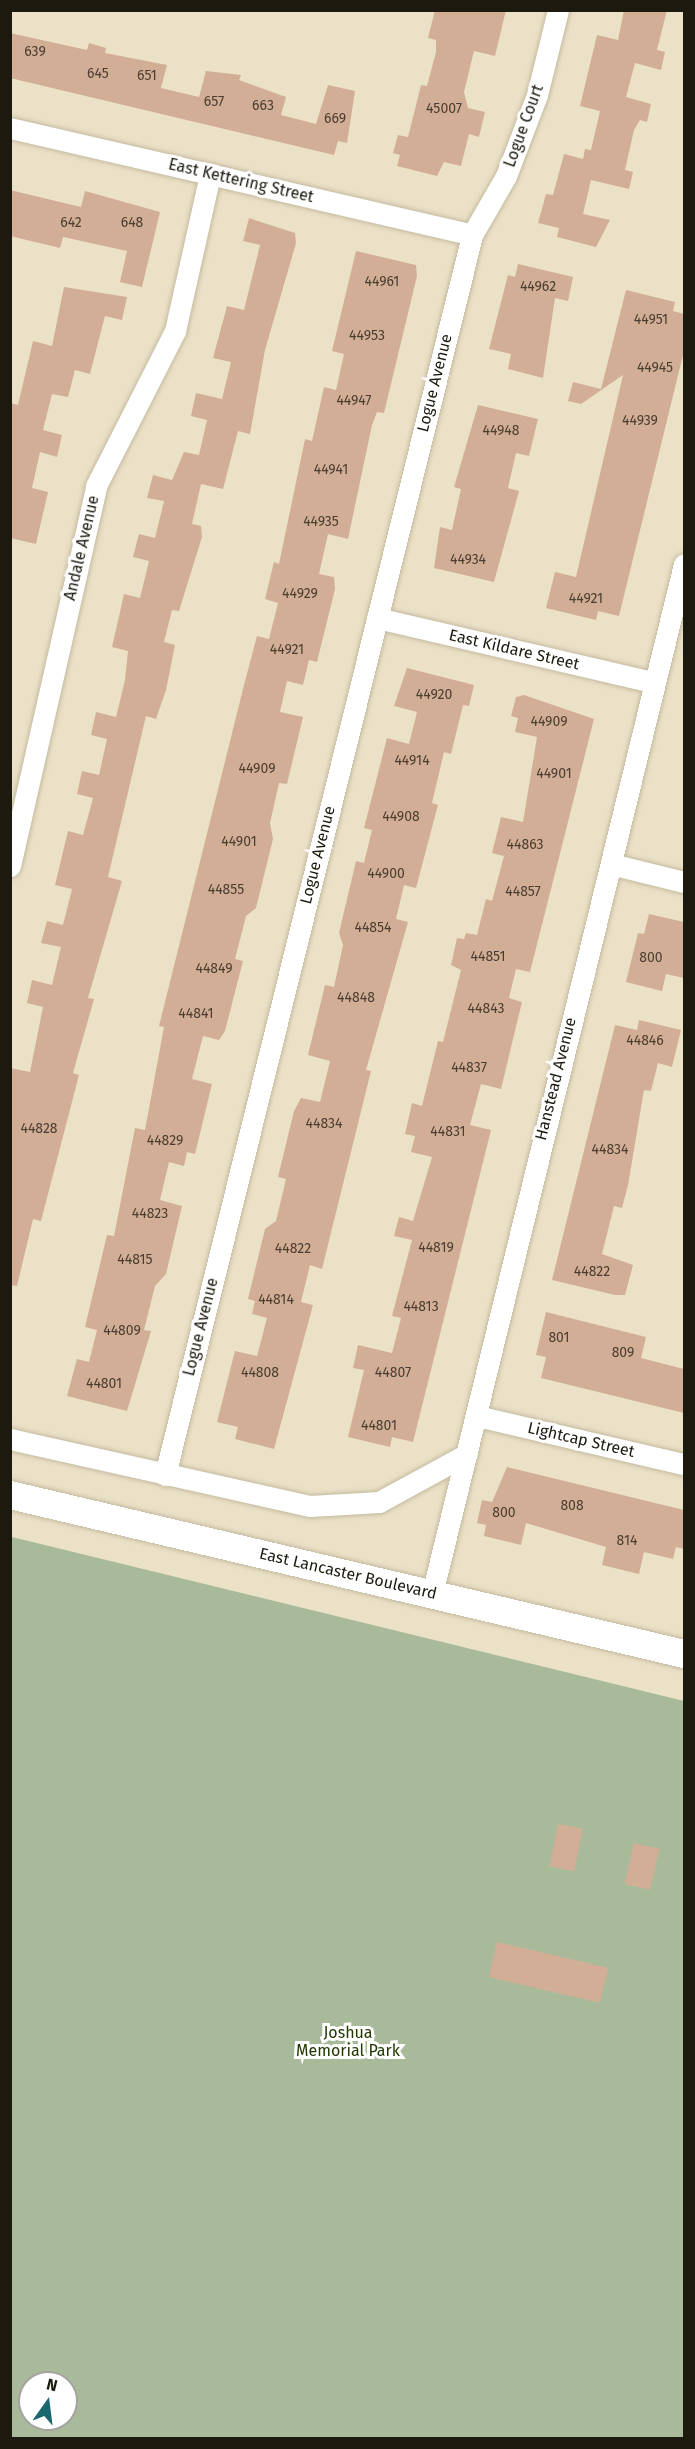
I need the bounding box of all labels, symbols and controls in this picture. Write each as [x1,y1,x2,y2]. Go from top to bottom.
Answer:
house number: 639 [24,44,46,60]
house number: 645 [87,66,109,82]
house number: 651 [137,68,157,84]
street label: Logue Court [500,82,548,170]
house number: 657 [204,94,224,110]
house number: 663 [252,98,274,114]
house number: 45007 [426,101,462,117]
house number: 669 [324,111,346,127]
street label: East Kettering Street [167,155,315,207]
house number: 642 [60,215,82,231]
house number: 648 [121,215,143,231]
house number: 44961 [365,274,399,290]
house number: 44962 [520,279,556,295]
house number: 44951 [634,312,668,328]
house number: 44953 [349,328,385,344]
street label: Logue Avenue [414,332,456,434]
house number: 44945 [637,360,673,376]
house number: 44947 [336,393,372,409]
house number: 44939 [622,413,658,429]
house number: 44948 [483,423,519,439]
house number: 44941 [314,462,348,478]
street label: Andale Avenue [61,494,103,602]
house number: 44935 [303,514,339,530]
house number: 44934 [450,552,486,568]
house number: 44929 [282,586,318,602]
house number: 44921 [569,591,603,607]
street label: East Kildare Street [447,626,581,674]
house number: 44921 [270,642,304,658]
house number: 44920 [416,687,452,703]
house number: 44909 [531,714,567,730]
house number: 44914 [394,753,430,769]
house number: 44909 [239,761,275,777]
house number: 44901 [536,766,572,782]
street label: Logue Avenue [297,804,339,906]
house number: 44908 [382,809,420,825]
house number: 44901 [221,834,257,850]
house number: 44863 [507,837,543,853]
house number: 44900 [367,866,405,882]
house number: 44855 [208,882,244,898]
house number: 44857 [505,884,541,900]
house number: 44854 [354,920,392,936]
house number: 44851 [471,949,505,965]
house number: 800 [639,950,663,966]
house number: 44849 [195,961,233,977]
house number: 44848 [337,990,375,1006]
house number: 44843 [468,1001,504,1017]
house number: 44841 [178,1006,214,1022]
street label: Hanstead Avenue [531,1015,581,1143]
house number: 44846 [626,1033,664,1049]
house number: 44837 [451,1060,487,1076]
house number: 44834 [306,1116,342,1132]
house number: 44828 [20,1121,58,1137]
house number: 44831 [430,1124,466,1140]
house number: 44829 [147,1133,183,1149]
house number: 44834 [592,1142,628,1158]
house number: 44823 [132,1206,168,1222]
house number: 44819 [418,1240,454,1256]
house number: 44822 [275,1241,311,1257]
house number: 44815 [117,1252,153,1268]
house number: 44822 [574,1264,610,1280]
street label: Logue Avenue [180,1276,222,1378]
house number: 44814 [258,1292,294,1308]
house number: 44813 [403,1299,439,1315]
house number: 44809 [103,1323,141,1339]
house number: 801 [548,1330,570,1346]
house number: 809 [612,1345,634,1361]
house number: 44808 [241,1365,279,1381]
house number: 44807 [375,1365,411,1381]
house number: 44801 [86,1376,122,1392]
house number: 44801 [361,1418,397,1434]
street label: Lightcap Street [526,1418,636,1462]
house number: 808 [560,1498,584,1514]
house number: 800 [492,1505,516,1521]
house number: 814 [617,1533,637,1549]
street label: East Lancaster Boulevard [257,1544,439,1604]
park label: Joshua Memorial Park [296,2023,400,2061]
north arrow [18,2371,78,2431]
text: N [45,2374,59,2395]

